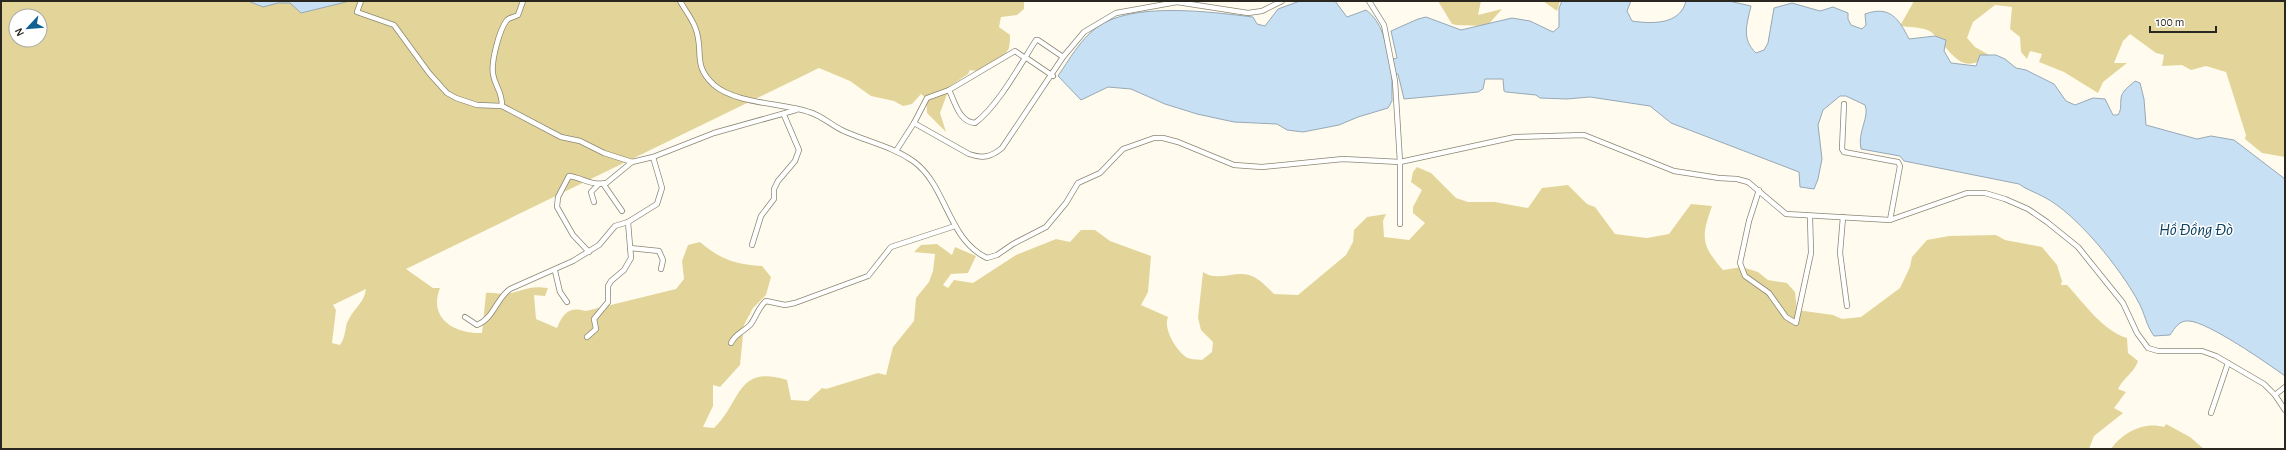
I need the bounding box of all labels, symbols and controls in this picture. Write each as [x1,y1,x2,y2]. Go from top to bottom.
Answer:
north arrow [8,8,48,48]
scale bar [2150,8,2216,34]
text: 100 m [2156,16,2184,28]
text: N [13,26,26,38]
water label: Hồ Đồng Đò [2159,221,2233,238]

